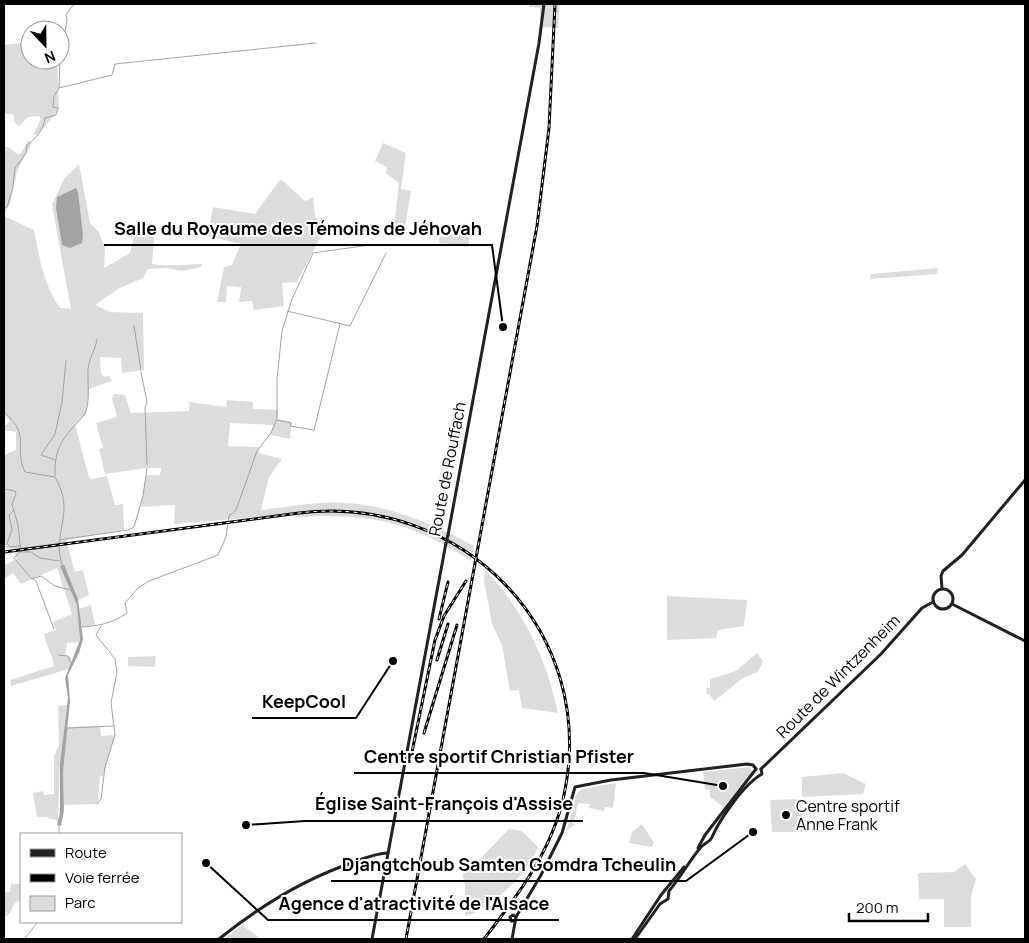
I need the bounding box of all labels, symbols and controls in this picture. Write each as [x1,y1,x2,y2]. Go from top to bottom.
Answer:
north arrow [20,20,70,70]
text: N [42,47,58,68]
callout: Salle du Royaume des Témoins de Jéhovah [104,212,492,245]
text: Salle du Royaume des Témoins de Jéhovah [114,216,482,240]
street label: Route de Rouffach [423,400,471,538]
street label: Route de Wintzenheim [771,609,905,743]
callout: KeepCool [252,685,356,718]
text: KeepCool [262,689,346,713]
callout: Centre sportif Christian Pfister [354,740,644,773]
text: Centre sportif Christian Pfister [364,744,634,768]
callout: Église Saint-François d'Assise [305,788,583,821]
text: Église Saint-François d'Assise [315,791,573,815]
place label: Centre sportif Anne Frank [796,795,900,835]
marker: Centre sportif Anne Frank [780,809,792,821]
legend [20,833,182,923]
text: Route [65,842,107,863]
callout: Djangtchoub Samten Gomdra Tcheulin [331,848,686,881]
text: Djangtchoub Samten Gomdra Tcheulin [342,852,676,876]
text: Voie ferrée [65,867,140,888]
callout: Agence d'atractivité de l'Alsace [268,887,559,920]
scale bar [849,890,928,922]
text: Agence d'atractivité de l'Alsace [279,891,550,915]
text: Parc [65,892,96,913]
text: 200 m [856,897,899,918]

